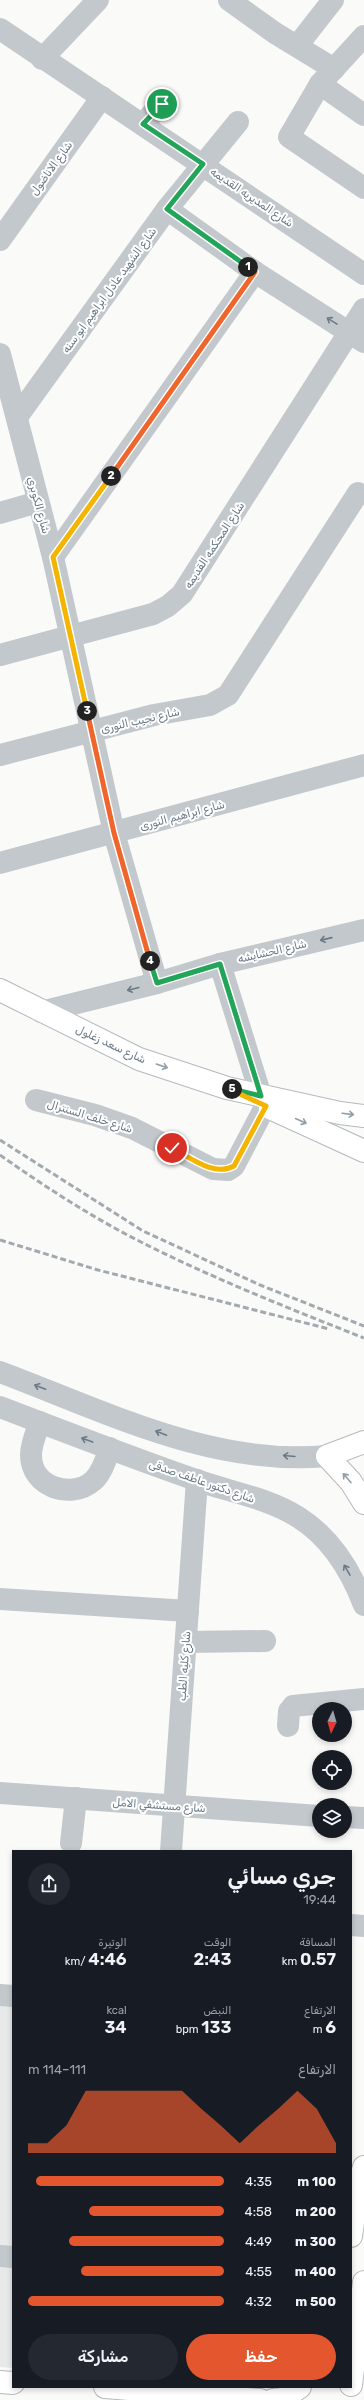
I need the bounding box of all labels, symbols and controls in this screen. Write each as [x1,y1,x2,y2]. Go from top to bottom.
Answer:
pin [145,87,179,121]
icon: arrive [151,93,173,115]
street label: شارع الاناضول [27,139,77,199]
street label: شارع المديريه القديمه [207,165,296,232]
street label: شارع الشهيد عادل ابراهيم ابو سنه [59,225,161,357]
pin: 1 [238,257,258,277]
text: 1 [245,260,251,273]
one-way arrow [326,316,338,324]
pin: 2 [101,466,121,486]
text: 2 [107,469,115,482]
street label: شارع الكوبري [23,475,52,536]
street label: شارع المحكمه القديمه [182,500,249,592]
pin: 3 [77,701,97,721]
text: 3 [83,704,91,717]
street label: شارع نجيب النورى [99,705,181,738]
street label: شارع ابراهيم النورى [138,798,226,835]
one-way arrow [320,935,333,943]
street label: شارع الحشايشه [237,937,308,968]
pin: 4 [140,951,160,971]
text: 4 [146,954,154,967]
one-way arrow [126,986,139,993]
street label: شارع سعد زغلول [73,1023,148,1068]
one-way arrow [155,1063,168,1070]
pin: 5 [222,1079,242,1099]
text: 5 [228,1082,236,1095]
street label: شارع خلف السنترال [45,1097,134,1138]
one-way arrow [341,1110,354,1118]
one-way arrow [295,1118,307,1125]
pin [155,1131,189,1165]
icon: check [161,1137,183,1159]
one-way arrow [34,1382,46,1390]
one-way arrow [156,1429,168,1437]
one-way arrow [82,1435,94,1443]
one-way arrow [282,1453,295,1460]
street label: شارع دكتور عاطف صدقى [147,1457,256,1508]
one-way arrow [343,1473,352,1483]
one-way arrow [343,1564,351,1576]
street label: شارع كليه الطب [176,1631,195,1702]
north arrow [312,1702,352,1742]
map controls [312,1702,352,1838]
button: locate [312,1750,352,1790]
street label: شارع مستشفي الامل [112,1796,206,1817]
button: layers [312,1798,352,1838]
button: share [28,1863,70,1905]
text: جري مسائي [227,1863,336,1890]
text: 19:44 [303,1892,336,1907]
text: الوتيرة [98,1936,127,1949]
text: الوقت [204,1936,231,1949]
text: المسافة [299,1936,336,1949]
text: 4:46 [88,1949,127,1969]
text: 2:43 [193,1949,231,1969]
text: 0.57 [300,1949,336,1969]
text: /km [65,1955,88,1968]
text: km [282,1955,300,1968]
text: kcal [106,2004,127,2017]
text: النبض [204,2004,231,2017]
text: الارتفاع [304,2004,336,2017]
text: 34 [104,2017,127,2037]
text: 133 [201,2017,231,2037]
text: 6 [325,2017,336,2037]
text: bpm [176,2023,201,2036]
text: m [313,2023,325,2036]
text: 111–114 m [28,2062,86,2077]
text: الارتفاع [299,2062,336,2077]
text: 4:35 [245,2174,272,2189]
text: 100 m [297,2174,336,2189]
text: 4:58 [245,2204,272,2219]
text: 200 m [295,2204,336,2219]
text: 4:49 [245,2234,272,2249]
text: 300 m [295,2234,336,2249]
text: 4:55 [245,2264,272,2279]
text: 400 m [295,2264,336,2279]
text: 4:32 [245,2294,272,2309]
text: 500 m [295,2294,336,2309]
button: مشاركة [28,2334,178,2380]
button: حفظ [186,2334,336,2380]

